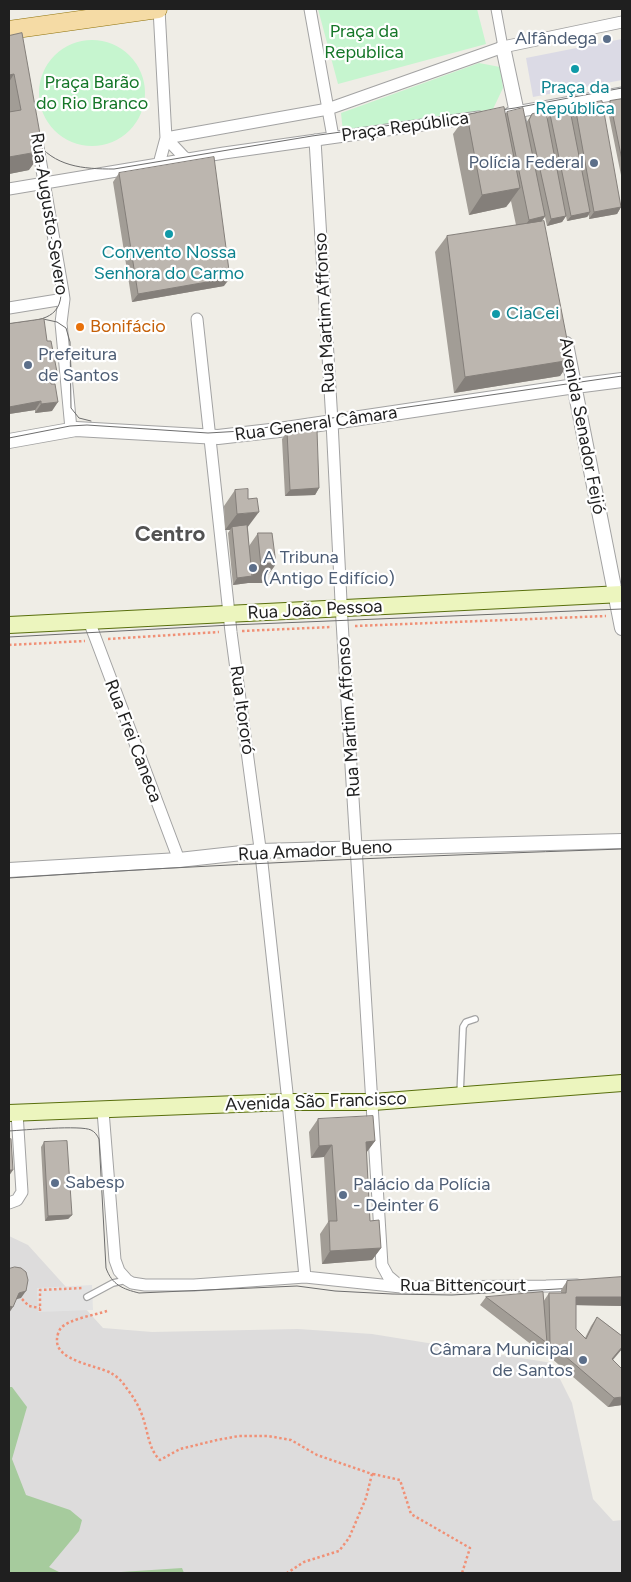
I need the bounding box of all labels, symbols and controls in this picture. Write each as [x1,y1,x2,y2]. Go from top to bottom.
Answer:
park label: Praça da Republica [324,21,404,64]
place label: Alfândega [515,28,597,50]
marker: Alfândega [601,33,613,45]
marker: Praça da República [569,63,581,75]
park label: Praça Barão do Rio Branco [36,72,148,115]
place label: Praça da República [535,77,615,120]
street label: Praça República [340,107,470,147]
street label: Rua Augusto Severo [26,131,72,297]
place label: Polícia Federal [469,152,584,174]
marker: Polícia Federal [588,157,600,169]
marker: Convento Nossa Senhora do Carmo [163,228,175,240]
street label: Rua Martim Affonso [310,232,340,394]
place label: Convento Nossa Senhora do Carmo [94,242,244,284]
place label: CiaCei [506,303,559,325]
marker: CiaCei [490,308,502,320]
place label: Bonifácio [90,316,166,338]
marker: Bonifácio [74,321,86,333]
street label: Avenida Senador Feijó [554,336,610,516]
place label: Prefeitura de Santos [38,344,119,386]
marker: Prefeitura de Santos [22,359,34,371]
street label: Rua General Câmara [233,402,399,446]
district label: Centro [135,522,205,548]
place label: A Tribuna (Antigo Edifício) [263,547,395,590]
marker: A Tribuna (Antigo Edifício) [247,562,259,574]
street label: Rua João Pessoa [247,596,383,624]
street label: Rua Martim Affonso [333,636,365,798]
street label: Rua Itororó [225,664,259,756]
street label: Rua Frei Caneca [100,676,166,806]
street label: Rua Amador Bueno [237,836,393,866]
street label: Avenida São Francisco [225,1088,407,1116]
place label: Sabesp [65,1172,125,1194]
place label: Palácio da Polícia - Deinter 6 [353,1174,490,1216]
marker: Sabesp [49,1177,61,1189]
marker: Palácio da Polícia - Deinter 6 [337,1189,349,1201]
street label: Rua Bittencourt [400,1275,526,1297]
place label: Câmara Municipal de Santos [429,1339,573,1382]
marker: Câmara Municipal de Santos [577,1354,589,1366]

